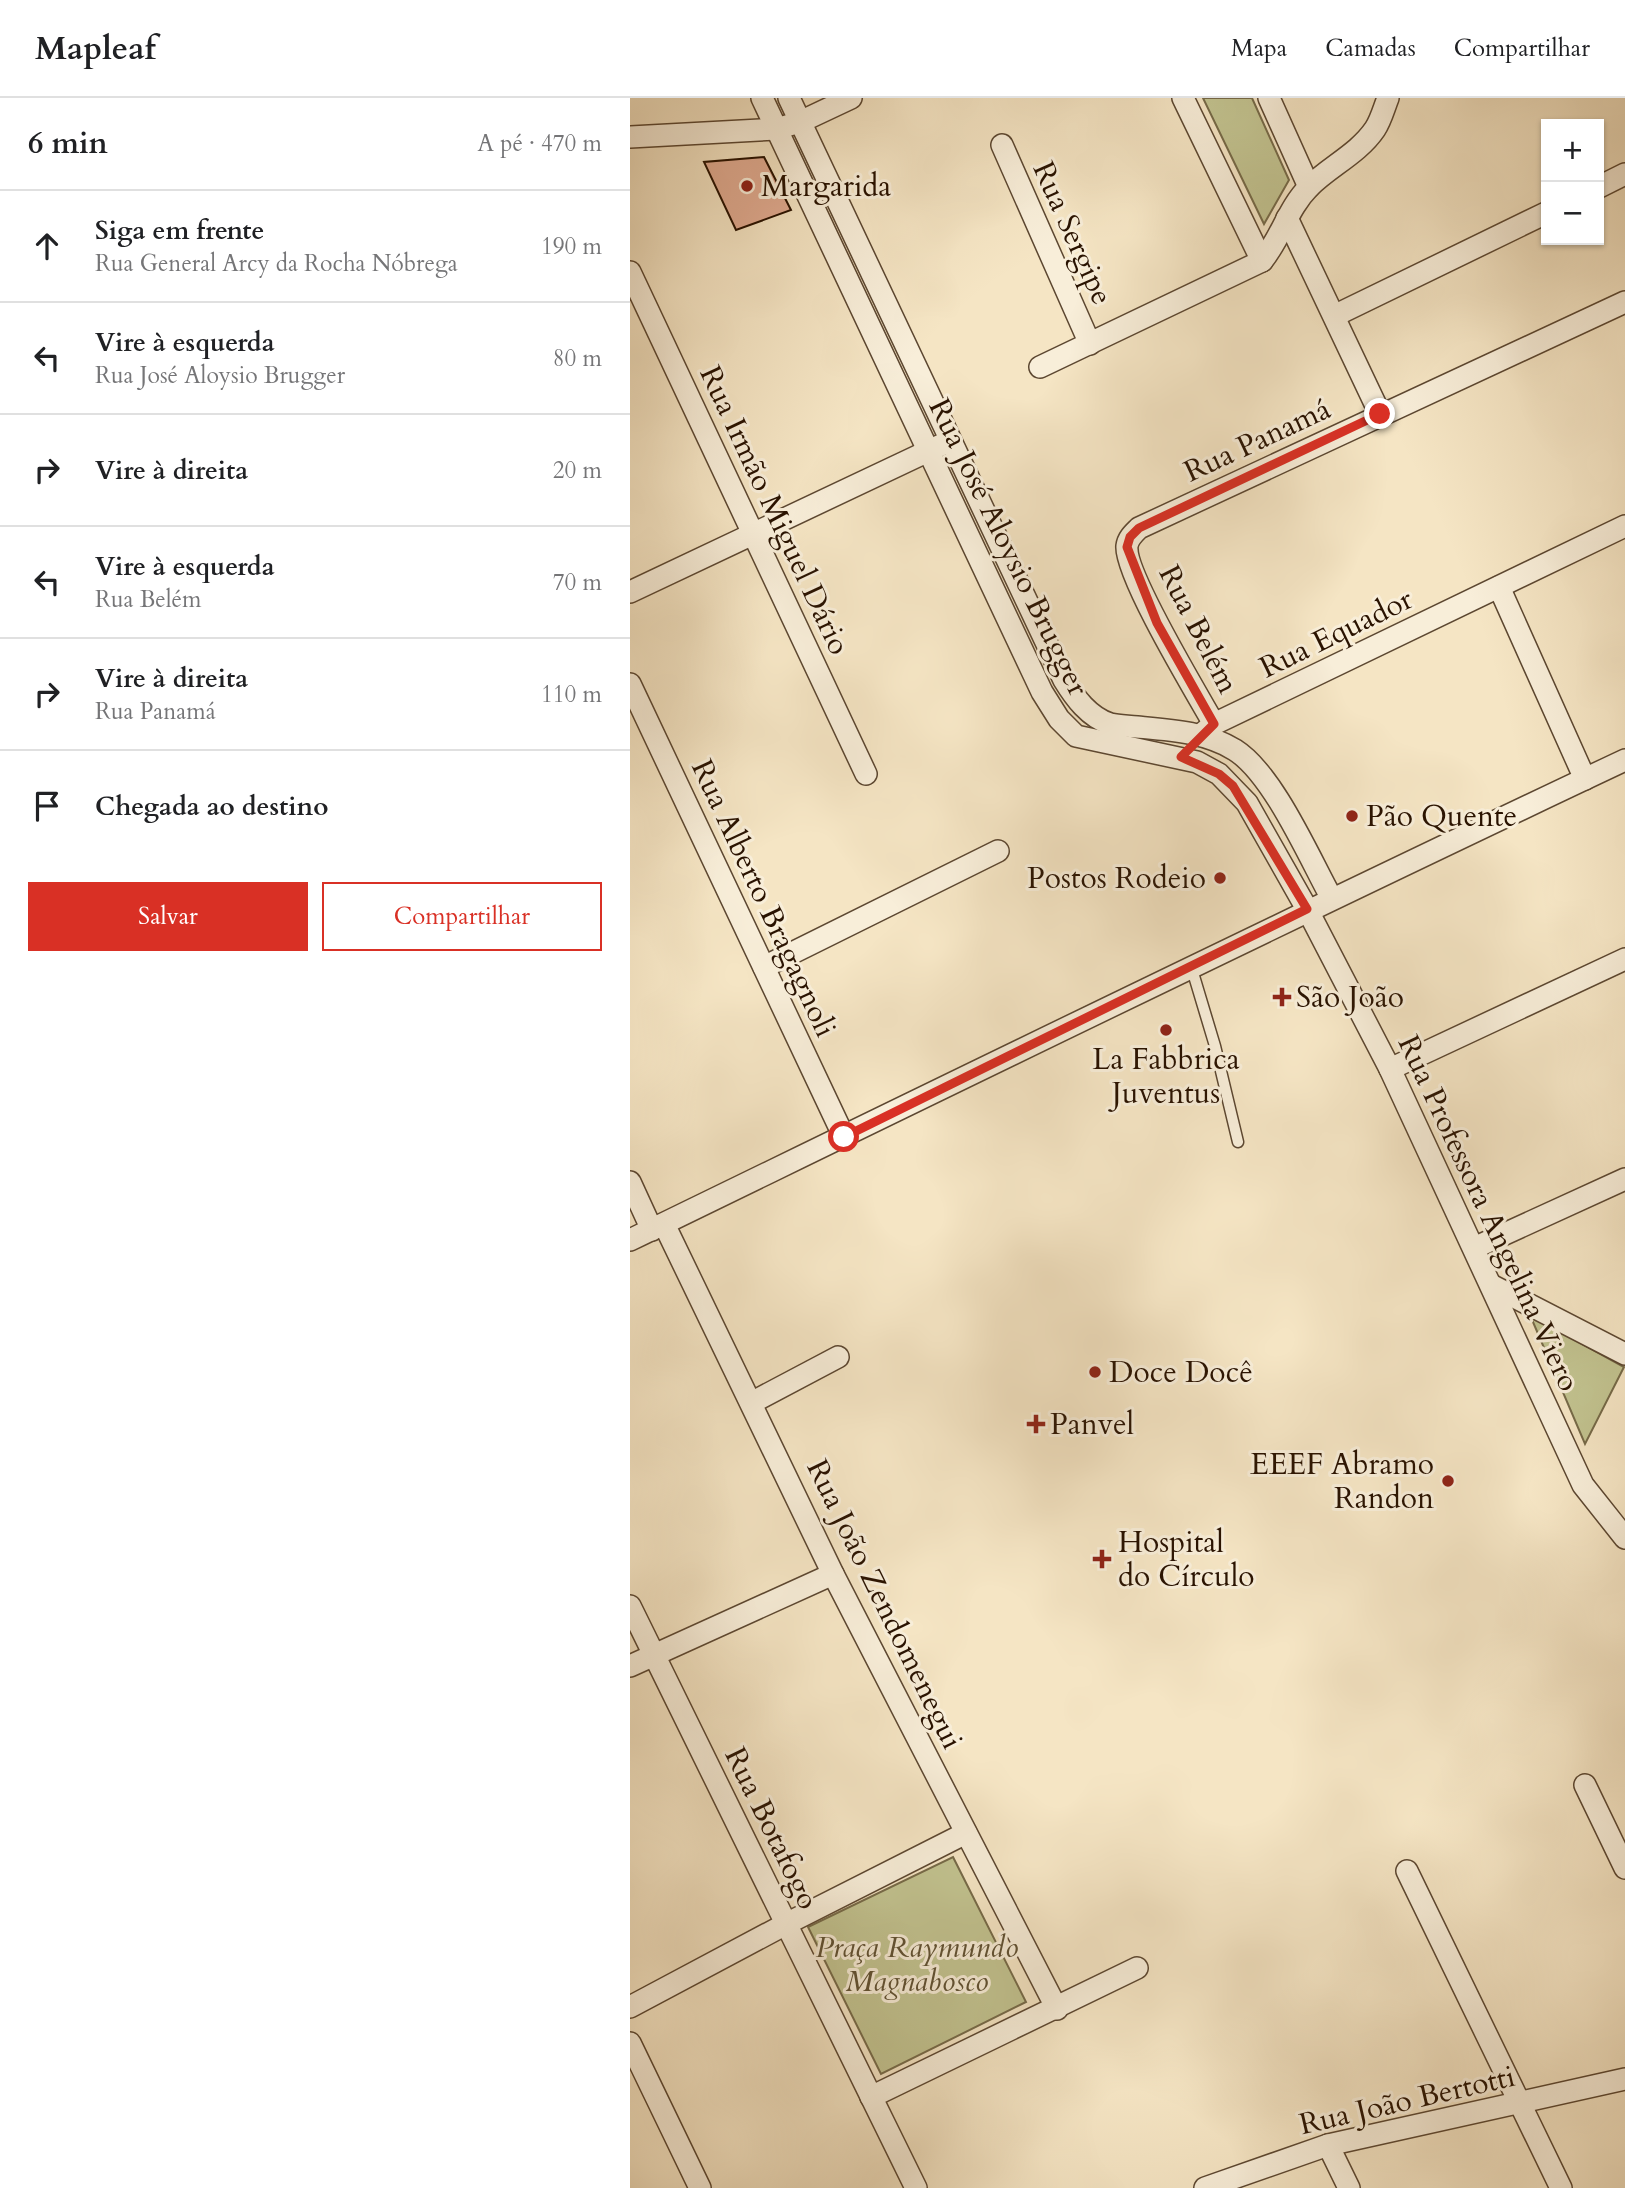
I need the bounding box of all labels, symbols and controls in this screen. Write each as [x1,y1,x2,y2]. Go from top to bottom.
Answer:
text: Mapleaf [35,26,156,71]
text: Mapa [1231,32,1287,65]
text: Camadas [1325,32,1416,65]
text: Compartilhar [1454,32,1590,65]
map controls [1541,119,1604,245]
button: + [1541,119,1604,182]
text: 6 min [28,123,108,164]
text: A pé · 470 m [478,128,602,159]
street label: Rua Sergipe [1023,155,1122,311]
place label: Margarida [761,166,891,207]
marker: Margarida [739,178,755,194]
button: − [1541,182,1604,245]
text: Siga em frente [95,213,264,248]
icon: ahead [28,227,66,265]
text: 190 m [541,231,602,262]
text: Rua General Arcy da Rocha Nóbrega [95,248,458,279]
text: Vire à esquerda [95,325,275,360]
icon: left [28,339,66,377]
text: 80 m [553,343,602,374]
street label: Rua Irmão Miguel Dário [690,359,860,661]
text: Rua José Aloysio Brugger [95,360,345,391]
street label: Rua Panamá [1177,389,1337,492]
street label: Rua José Aloysio Brugger [919,392,1098,703]
route end [1364,398,1395,429]
icon: right [28,451,66,489]
text: Vire à direita [95,453,248,488]
text: 20 m [553,455,602,486]
text: Vire à esquerda [95,549,275,584]
street label: Rua Belém [1149,558,1249,701]
icon: left [28,563,66,601]
text: 70 m [553,567,602,598]
street label: Rua Equador [1253,579,1420,688]
text: Rua Belém [95,584,202,615]
text: Vire à direita [95,661,248,696]
icon: right [28,675,66,713]
text: 110 m [541,679,602,710]
text: Rua Panamá [95,696,216,727]
street label: Rua Alberto Bragagnoli [681,753,846,1044]
icon: arrive [28,787,66,825]
text: Chegada ao destino [95,789,328,824]
place label: Pão Quente [1366,796,1517,837]
marker: Pão Quente [1344,808,1360,824]
place label: Postos Rodeio [1027,858,1206,899]
marker: Postos Rodeio [1212,870,1228,886]
button: Salvar [28,882,308,951]
button: Compartilhar [322,882,602,951]
place label: São João [1296,977,1404,1018]
marker: São João [1274,989,1290,1005]
marker: La Fabbrica Juventus [1158,1022,1174,1038]
street label: Rua Professora Angelina Viero [1388,1029,1589,1398]
place label: La Fabbrica Juventus [1092,1039,1240,1114]
route start [828,1121,859,1152]
place label: Doce Docê [1109,1352,1253,1393]
marker: Doce Docê [1087,1364,1103,1380]
place label: Panvel [1050,1404,1135,1445]
marker: Panvel [1028,1416,1044,1432]
place label: EEEF Abramo Randon [1250,1444,1434,1519]
street label: Rua João Zendomenegui [797,1453,973,1756]
marker: EEEF Abramo Randon [1440,1473,1456,1489]
place label: Hospital do Círculo [1118,1522,1255,1597]
marker: Hospital do Círculo [1092,1549,1112,1569]
street label: Rua Botafogo [715,1740,828,1916]
park label: Praça Raymundo Magnabosco [816,1927,1018,2002]
street label: Rua João Bertotti [1295,2056,1519,2145]

